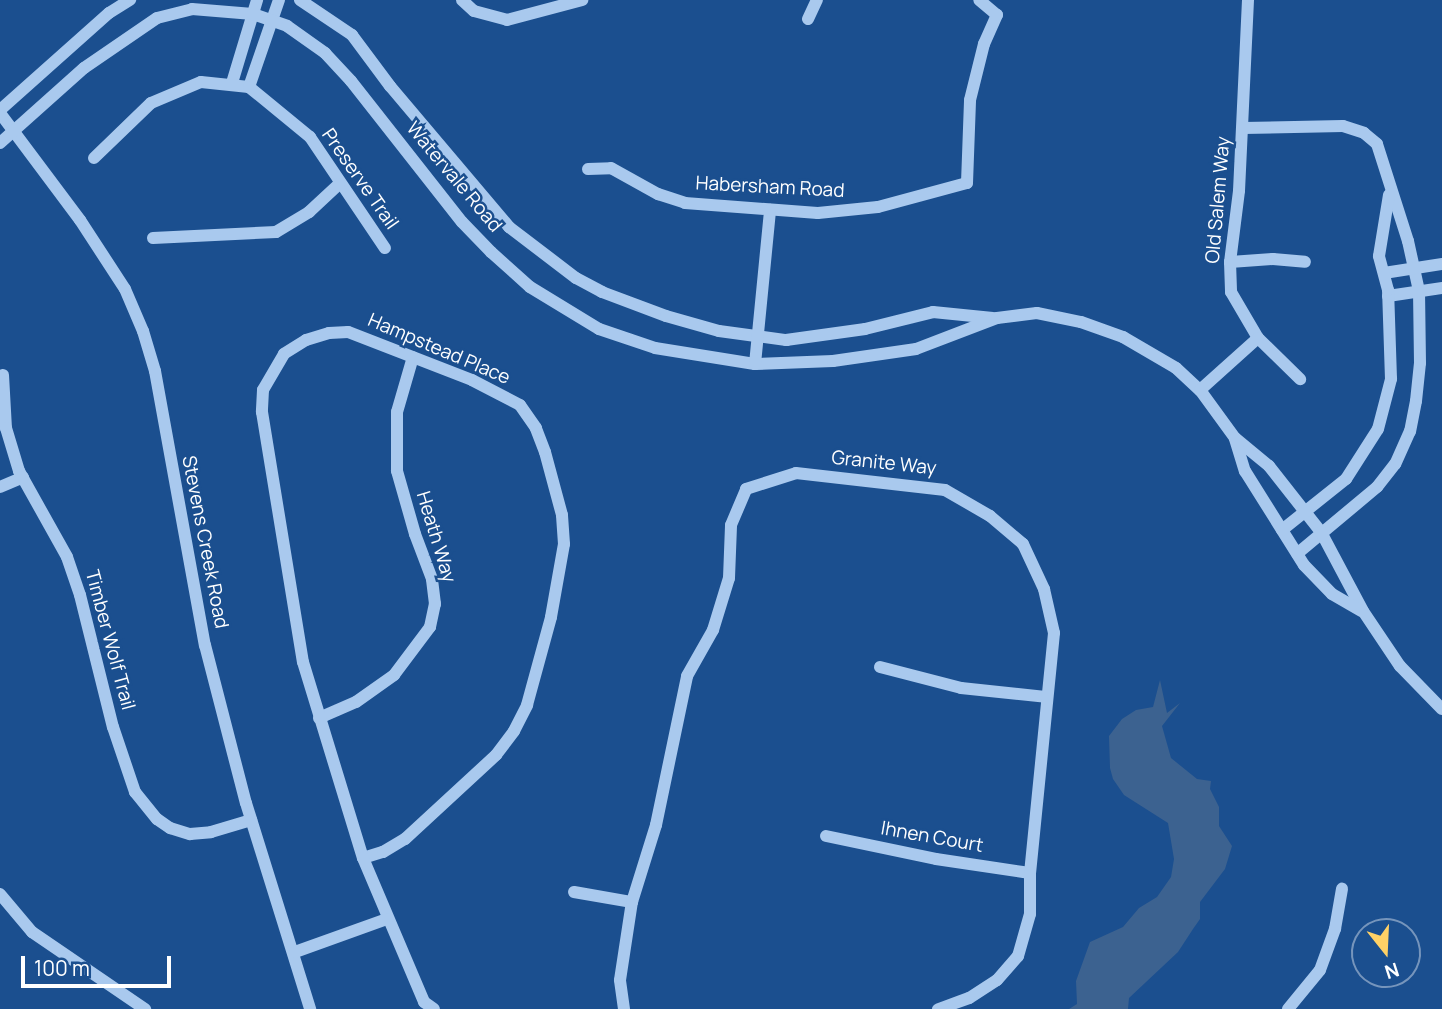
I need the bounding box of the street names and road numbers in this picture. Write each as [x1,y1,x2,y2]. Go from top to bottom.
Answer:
street label: Watervale Road [401,117,507,237]
street label: Preserve Trail [317,124,403,234]
street label: Old Salem Way [1201,135,1235,265]
street label: Habersham Road [695,172,845,202]
street label: Hampstead Place [364,309,514,389]
street label: Granite Way [830,446,938,480]
street label: Stevens Creek Road [177,454,233,630]
street label: Heath Way [411,489,461,585]
street label: Timber Wolf Trail [80,567,140,713]
street label: Ihnen Court [879,817,985,857]

